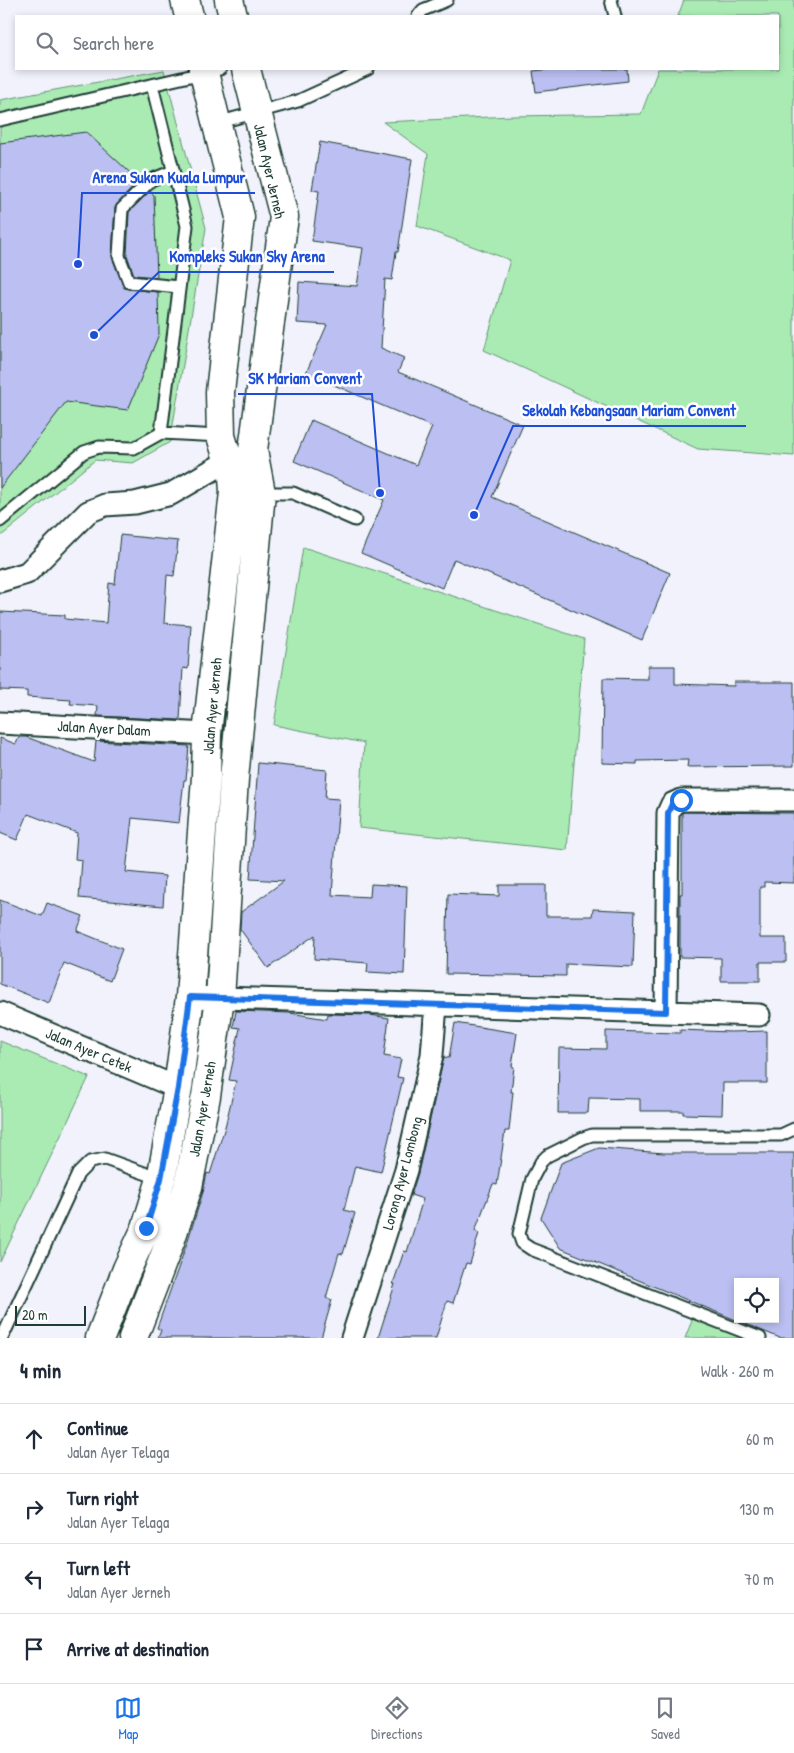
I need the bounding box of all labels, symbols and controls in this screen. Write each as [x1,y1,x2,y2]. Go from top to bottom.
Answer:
search box [15,15,779,70]
icon: search [33,29,61,57]
text: Search here [73,30,154,56]
street label: Jalan Ayer Jerneh [249,122,291,220]
callout: Arena Sukan Kuala Lumpur [82,162,255,193]
text: Arena Sukan Kuala Lumpur [93,166,246,189]
callout: Kompleks Sukan Sky Arena [159,241,334,272]
text: Kompleks Sukan Sky Arena [169,245,325,268]
callout: SK Mariam Convent [238,363,372,394]
text: SK Mariam Convent [248,367,362,389]
callout: Sekolah Kebangsaan Mariam Convent [513,395,746,426]
text: Sekolah Kebangsaan Mariam Convent [522,399,736,422]
street label: Jalan Ayer Jerneh [197,657,227,755]
street label: Jalan Ayer Dalam [57,715,151,741]
route start [670,789,693,812]
street label: Jalan Ayer Cetek [43,1022,135,1078]
street label: Jalan Ayer Jerneh [183,1060,221,1158]
street label: Lorong Ayer Lombong [377,1114,427,1232]
route end [135,1217,158,1240]
map controls [734,1278,779,1323]
button: locate [734,1278,779,1323]
scale bar [15,1303,86,1326]
text: 20 m [22,1305,48,1324]
text: 4 min [20,1356,61,1385]
text: Walk · 260 m [701,1360,774,1382]
text: Continue [67,1415,128,1441]
icon: ahead [20,1425,48,1453]
text: 60 m [746,1428,774,1450]
text: Jalan Ayer Telaga [67,1441,169,1463]
text: Turn right [67,1485,138,1511]
icon: right [20,1495,48,1523]
text: 130 m [739,1498,774,1520]
text: Jalan Ayer Telaga [67,1511,169,1533]
text: Turn left [67,1555,130,1581]
icon: left [20,1565,48,1593]
text: 70 m [744,1568,774,1590]
text: Jalan Ayer Jerneh [67,1581,170,1603]
icon: arrive [20,1635,48,1663]
text: Arrive at destination [67,1636,209,1662]
tab: Map [114,1694,142,1743]
tab: Directions [371,1694,422,1743]
tab: Saved [651,1694,680,1743]

